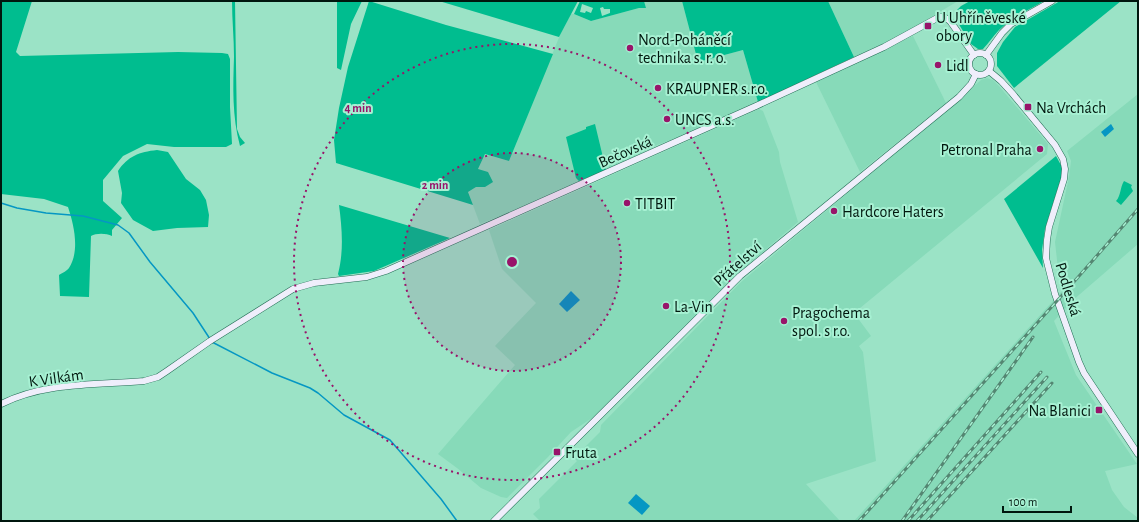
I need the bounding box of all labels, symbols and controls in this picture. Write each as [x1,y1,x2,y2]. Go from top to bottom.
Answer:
place label: U Uhříněveské obory [936,10,1026,45]
marker: U Uhříněveské obory [923,21,933,31]
place label: Nord-Poháněcí technika s. r. o. [638,32,731,66]
marker: Nord-Poháněcí technika s. r. o. [625,43,635,53]
place label: Lidl [946,58,969,74]
marker: Lidl [933,60,943,70]
place label: KRAUPNER s.r.o. [666,81,768,97]
marker: KRAUPNER s.r.o. [653,83,663,93]
place label: Na Vrchách [1036,100,1106,116]
text: 4 min [344,102,372,114]
marker: Na Vrchách [1023,102,1033,112]
place label: UNCS a.s. [675,112,735,128]
marker: UNCS a.s. [662,114,672,124]
street label: Bečovská [596,133,655,171]
place label: Petronal Praha [941,142,1032,158]
marker: Petronal Praha [1035,144,1045,154]
text: 2 min [422,179,448,191]
place label: TITBIT [635,196,675,212]
marker: TITBIT [622,198,632,208]
place label: Hardcore Haters [842,204,944,220]
marker: Hardcore Haters [829,206,839,216]
street label: Přátelství [711,238,765,289]
centre of rings [505,255,519,269]
street label: Podleská [1052,260,1084,318]
place label: La-Vin [674,299,713,315]
marker: La-Vin [661,301,671,311]
place label: Pragochema spol. s r.o. [792,305,870,339]
marker: Pragochema spol. s r.o. [779,316,789,326]
street label: K Vilkám [28,366,85,390]
place label: Na Blanici [1028,403,1091,419]
marker: Na Blanici [1094,405,1104,415]
place label: Fruta [565,445,597,461]
marker: Fruta [552,447,562,457]
scale bar [1003,488,1071,514]
text: 100 m [1009,496,1037,508]

